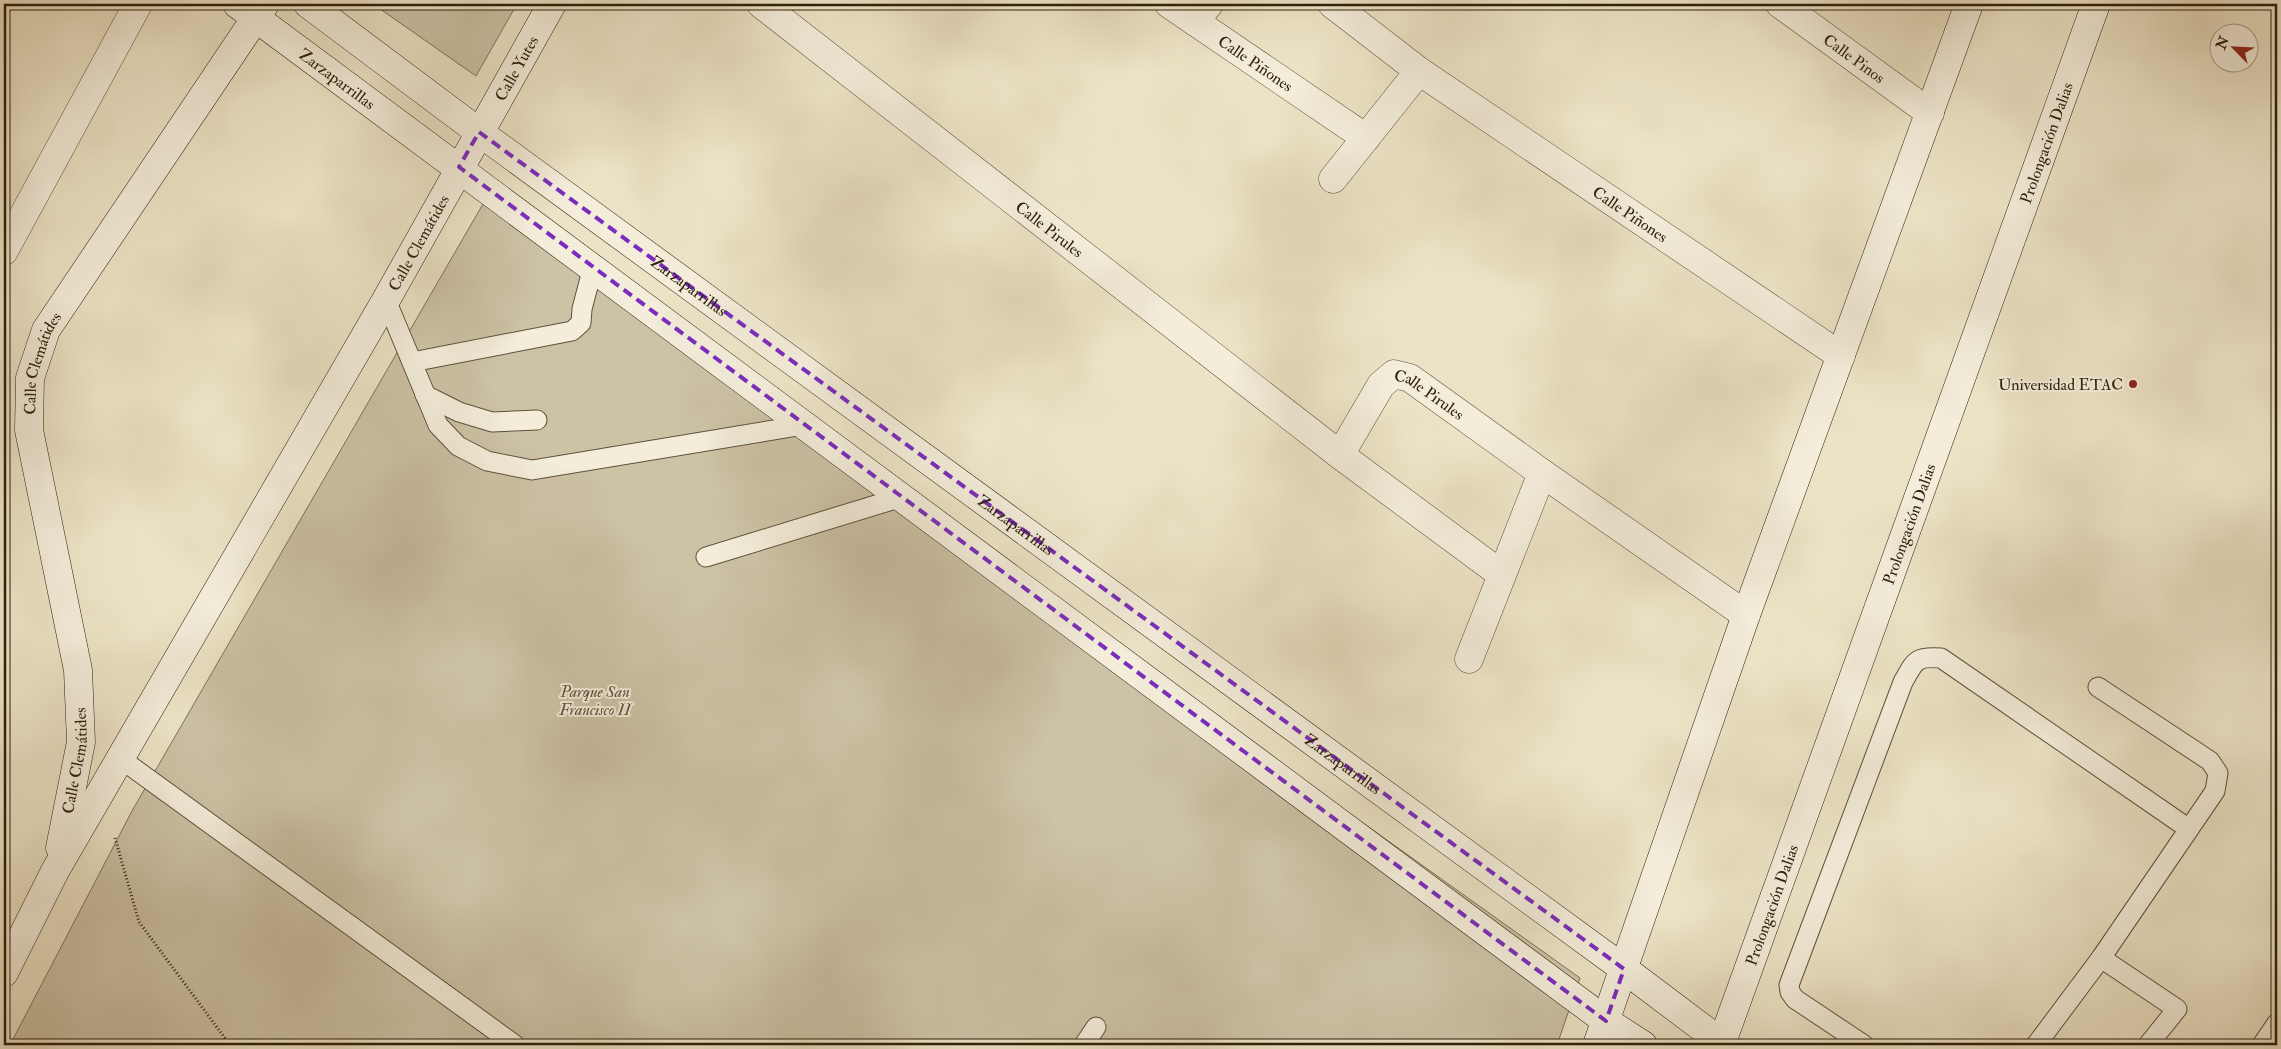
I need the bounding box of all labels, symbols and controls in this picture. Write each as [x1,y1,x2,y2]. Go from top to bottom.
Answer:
north arrow [2208,22,2258,72]
street label: Calle Pinos [1819,30,1889,88]
street label: Calle Piñones [1214,31,1297,96]
street label: Calle Yutes [491,32,543,105]
text: N [2212,33,2233,53]
street label: Zarzaparrillas [295,44,379,114]
street label: Prolongación Dalias [2016,80,2078,206]
street label: Calle Piñones [1589,182,1671,247]
street label: Calle Clemátides [384,191,454,295]
street label: Calle Pirules [1011,197,1087,262]
street label: Zarzaparrillas [646,252,731,321]
street label: Calle Clemátides [20,308,66,415]
street label: Calle Pirules [1392,365,1468,425]
place label: Universidad ETAC [1998,375,2123,395]
marker: Universidad ETAC [2127,378,2139,390]
street label: Prolongación Dalias [1879,461,1941,587]
street label: Zarzaparrillas [973,491,1058,560]
park label: Parque San Francisco II [558,682,633,720]
street label: Calle Clemátides [58,707,92,815]
street label: Zarzaparrillas [1300,730,1385,799]
street label: Prolongación Dalias [1741,842,1803,968]

